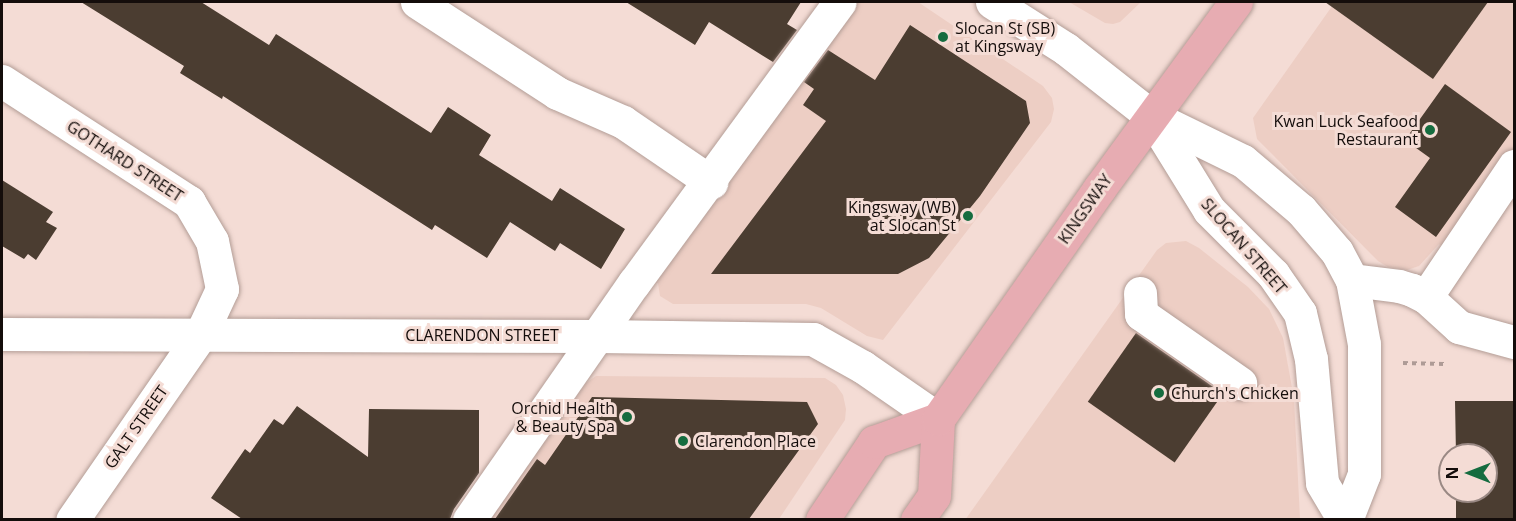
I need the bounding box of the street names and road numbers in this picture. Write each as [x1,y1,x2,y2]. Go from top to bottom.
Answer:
street label: GOTHARD STREET [63,116,187,206]
street label: KINGSWAY [1054,171,1116,247]
street label: SLOCAN STREET [1197,194,1291,298]
street label: CLARENDON STREET [405,325,559,345]
street label: GALT STREET [100,382,172,472]

